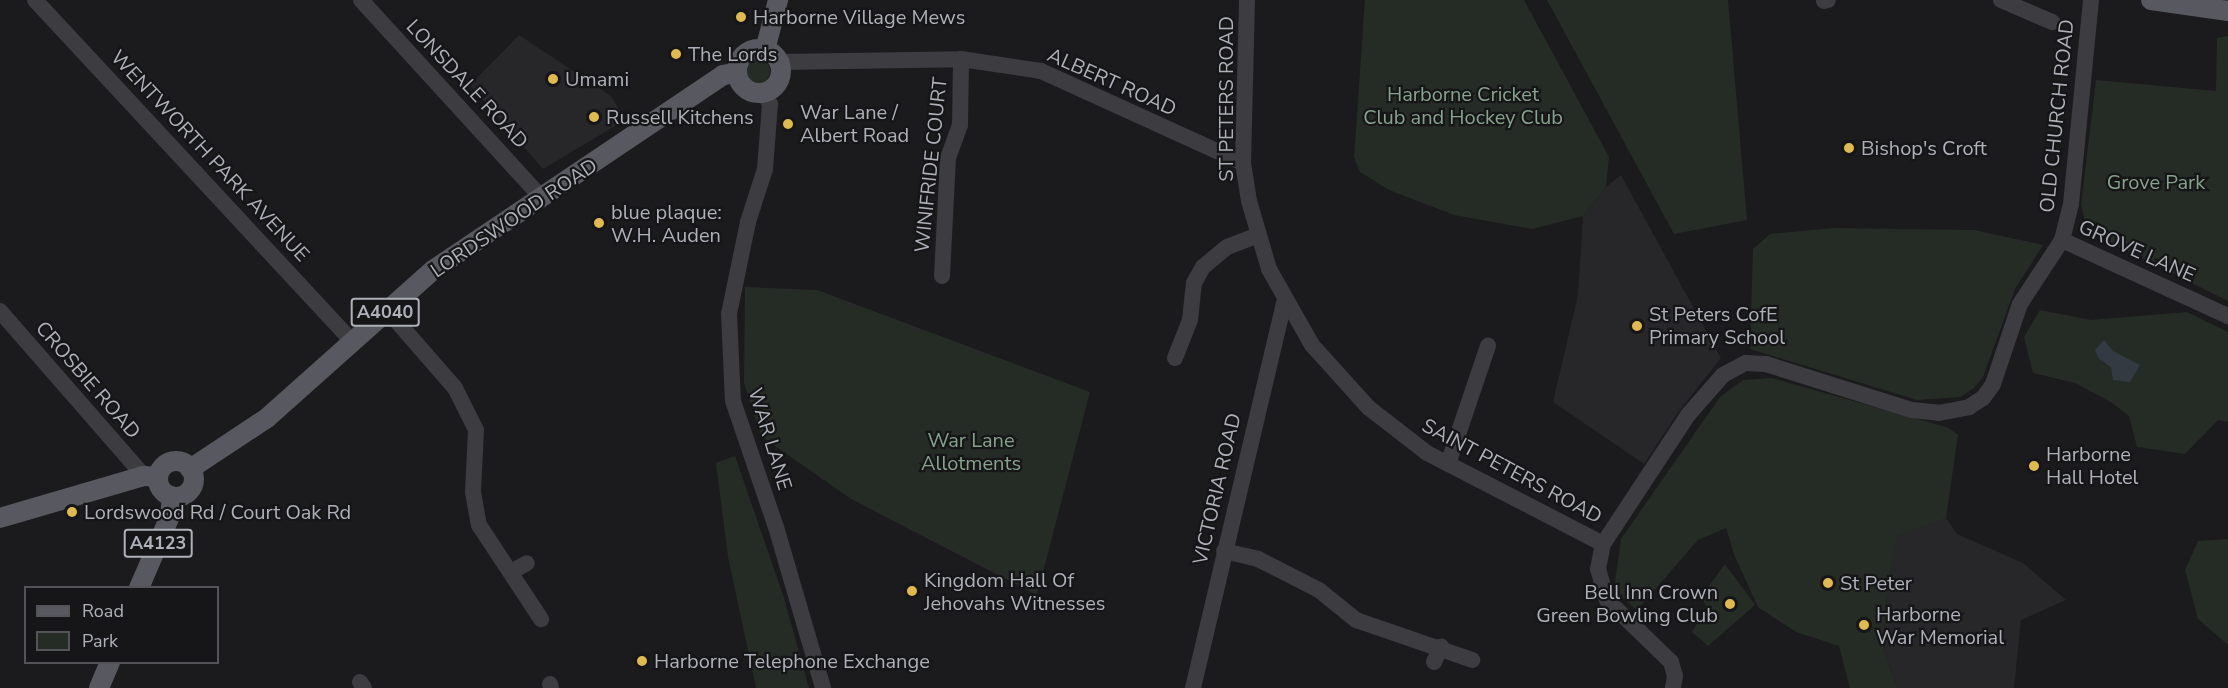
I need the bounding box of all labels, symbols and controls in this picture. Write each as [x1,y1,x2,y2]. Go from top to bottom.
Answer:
place label: Harborne Village Mews [753,5,965,29]
marker: Harborne Village Mews [734,10,748,24]
street label: LONSDALE ROAD [401,15,533,153]
street label: ST PETERS ROAD [1214,16,1238,182]
street label: OLD CHURCH ROAD [2035,18,2079,214]
place label: The Lords [688,42,777,66]
street label: ALBERT ROAD [1044,43,1180,121]
street label: WENTWORTH PARK AVENUE [106,45,314,267]
marker: The Lords [669,47,683,61]
place label: Umami [565,67,629,91]
marker: Umami [546,72,560,86]
street label: WINIFRIDE COURT [910,76,952,254]
park label: Harborne Cricket Club and Hockey Club [1363,82,1563,129]
place label: War Lane / Albert Road [800,100,909,147]
place label: Russell Kitchens [606,105,754,129]
marker: Russell Kitchens [587,110,601,124]
marker: War Lane / Albert Road [781,117,795,131]
place label: Bishop's Croft [1861,136,1987,160]
marker: Bishop's Croft [1842,141,1856,155]
street label: LORDSWOOD ROAD [426,153,602,283]
park label: Grove Park [2107,170,2205,194]
place label: blue plaque: W.H. Auden [611,200,722,247]
street label: GROVE LANE [2075,215,2199,287]
marker: blue plaque: W.H. Auden [592,216,606,230]
road number: A4040 [350,297,420,327]
place label: St Peters CofE Primary School [1649,302,1785,349]
street label: CROSBIE ROAD [31,316,145,444]
marker: St Peters CofE Primary School [1630,319,1644,333]
street label: WAR LANE [743,385,797,493]
street label: VICTORIA ROAD [1188,411,1246,567]
street label: SAINT PETERS ROAD [1418,413,1606,529]
park label: War Lane Allotments [921,428,1021,475]
place label: Harborne Hall Hotel [2046,442,2138,489]
marker: Harborne Hall Hotel [2027,459,2041,473]
place label: Lordswood Rd / Court Oak Rd [84,500,351,524]
marker: Lordswood Rd / Court Oak Rd [65,505,79,519]
road number: A4123 [124,528,192,558]
place label: Kingdom Hall Of Jehovahs Witnesses [924,568,1105,615]
place label: St Peter [1840,571,1912,595]
marker: St Peter [1821,576,1835,590]
place label: Bell Inn Crown Green Bowling Club [1536,580,1718,627]
marker: Kingdom Hall Of Jehovahs Witnesses [905,584,919,598]
legend [24,586,219,664]
marker: Bell Inn Crown Green Bowling Club [1723,597,1737,611]
text: Road [82,599,124,623]
place label: Harborne War Memorial [1876,602,2004,649]
marker: Harborne War Memorial [1857,618,1871,632]
text: Park [82,629,118,653]
place label: Harborne Telephone Exchange [654,649,930,673]
marker: Harborne Telephone Exchange [635,654,649,668]

